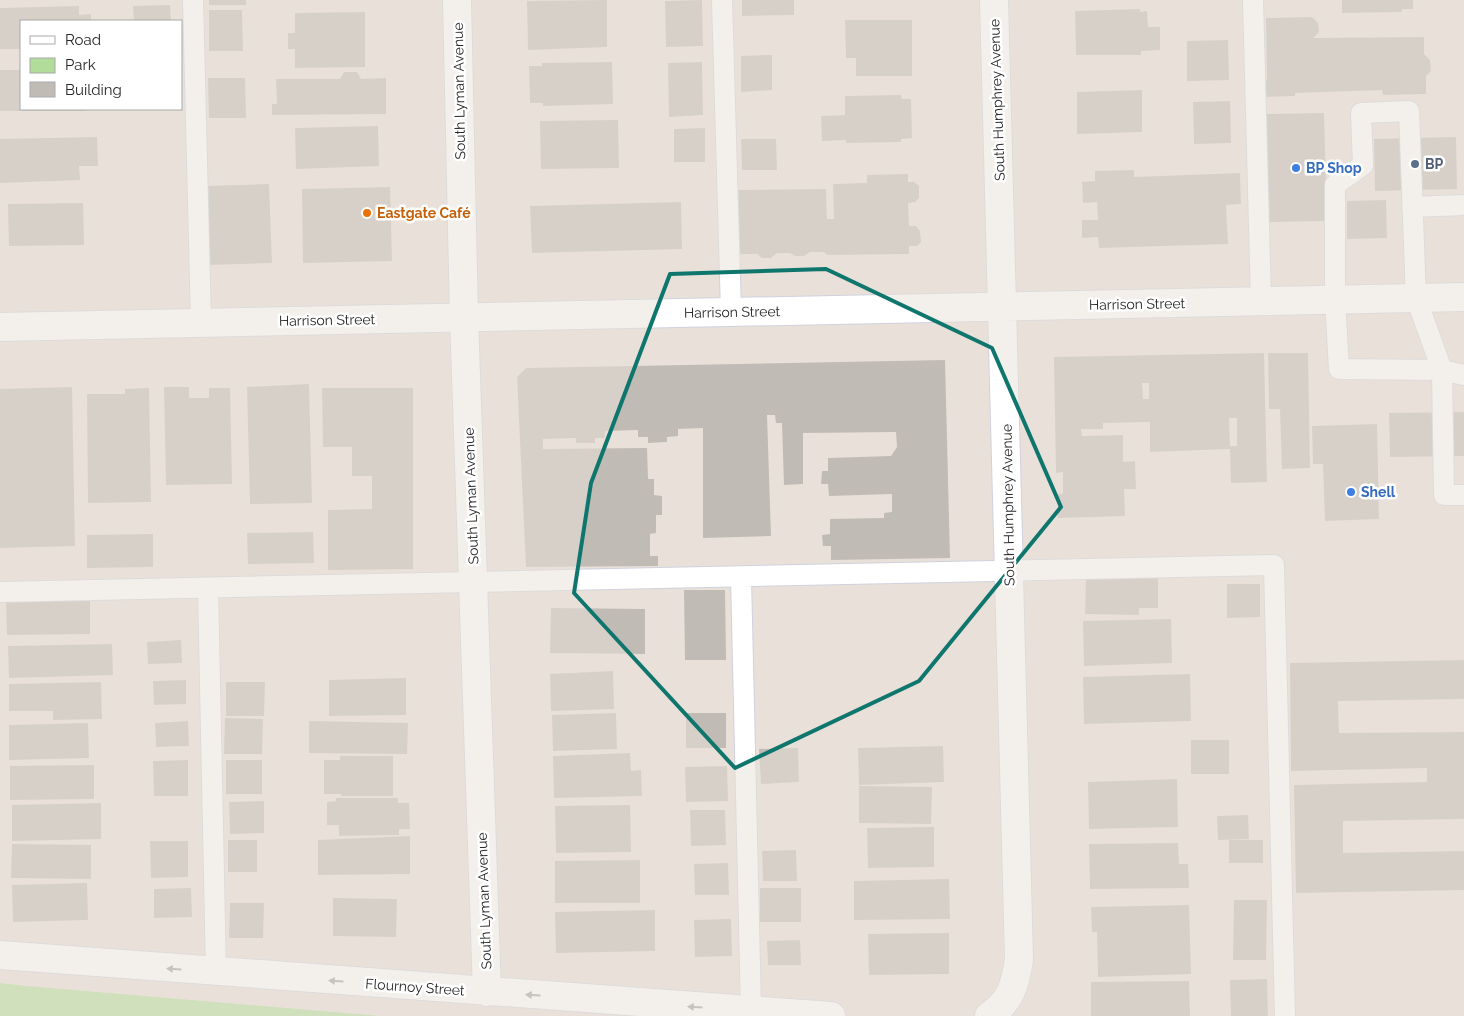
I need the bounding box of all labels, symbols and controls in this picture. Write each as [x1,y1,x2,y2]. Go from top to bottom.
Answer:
street label: South Humphrey Avenue [986,19,1008,181]
legend [20,20,182,110]
street label: South Lyman Avenue [450,22,468,160]
text: Road [65,31,101,49]
text: Park [65,56,96,74]
text: Building [65,81,122,99]
place label: BP [1425,156,1444,172]
marker: BP [1409,158,1421,170]
place label: BP Shop [1306,160,1362,176]
marker: BP Shop [1290,162,1302,174]
place label: Eastgate Café [377,205,471,221]
marker: Eastgate Café [361,207,373,219]
street label: Harrison Street [1089,295,1186,313]
street label: Harrison Street [684,303,781,321]
street label: Harrison Street [279,311,376,329]
street label: South Humphrey Avenue [999,424,1017,586]
street label: South Lyman Avenue [461,427,481,565]
place label: Shell [1361,484,1396,500]
marker: Shell [1345,486,1357,498]
street label: South Lyman Avenue [474,832,494,970]
one-way arrow [166,964,182,972]
one-way arrow [328,976,344,984]
street label: Flournoy Street [365,976,465,998]
one-way arrow [525,991,541,999]
one-way arrow [687,1002,703,1010]

